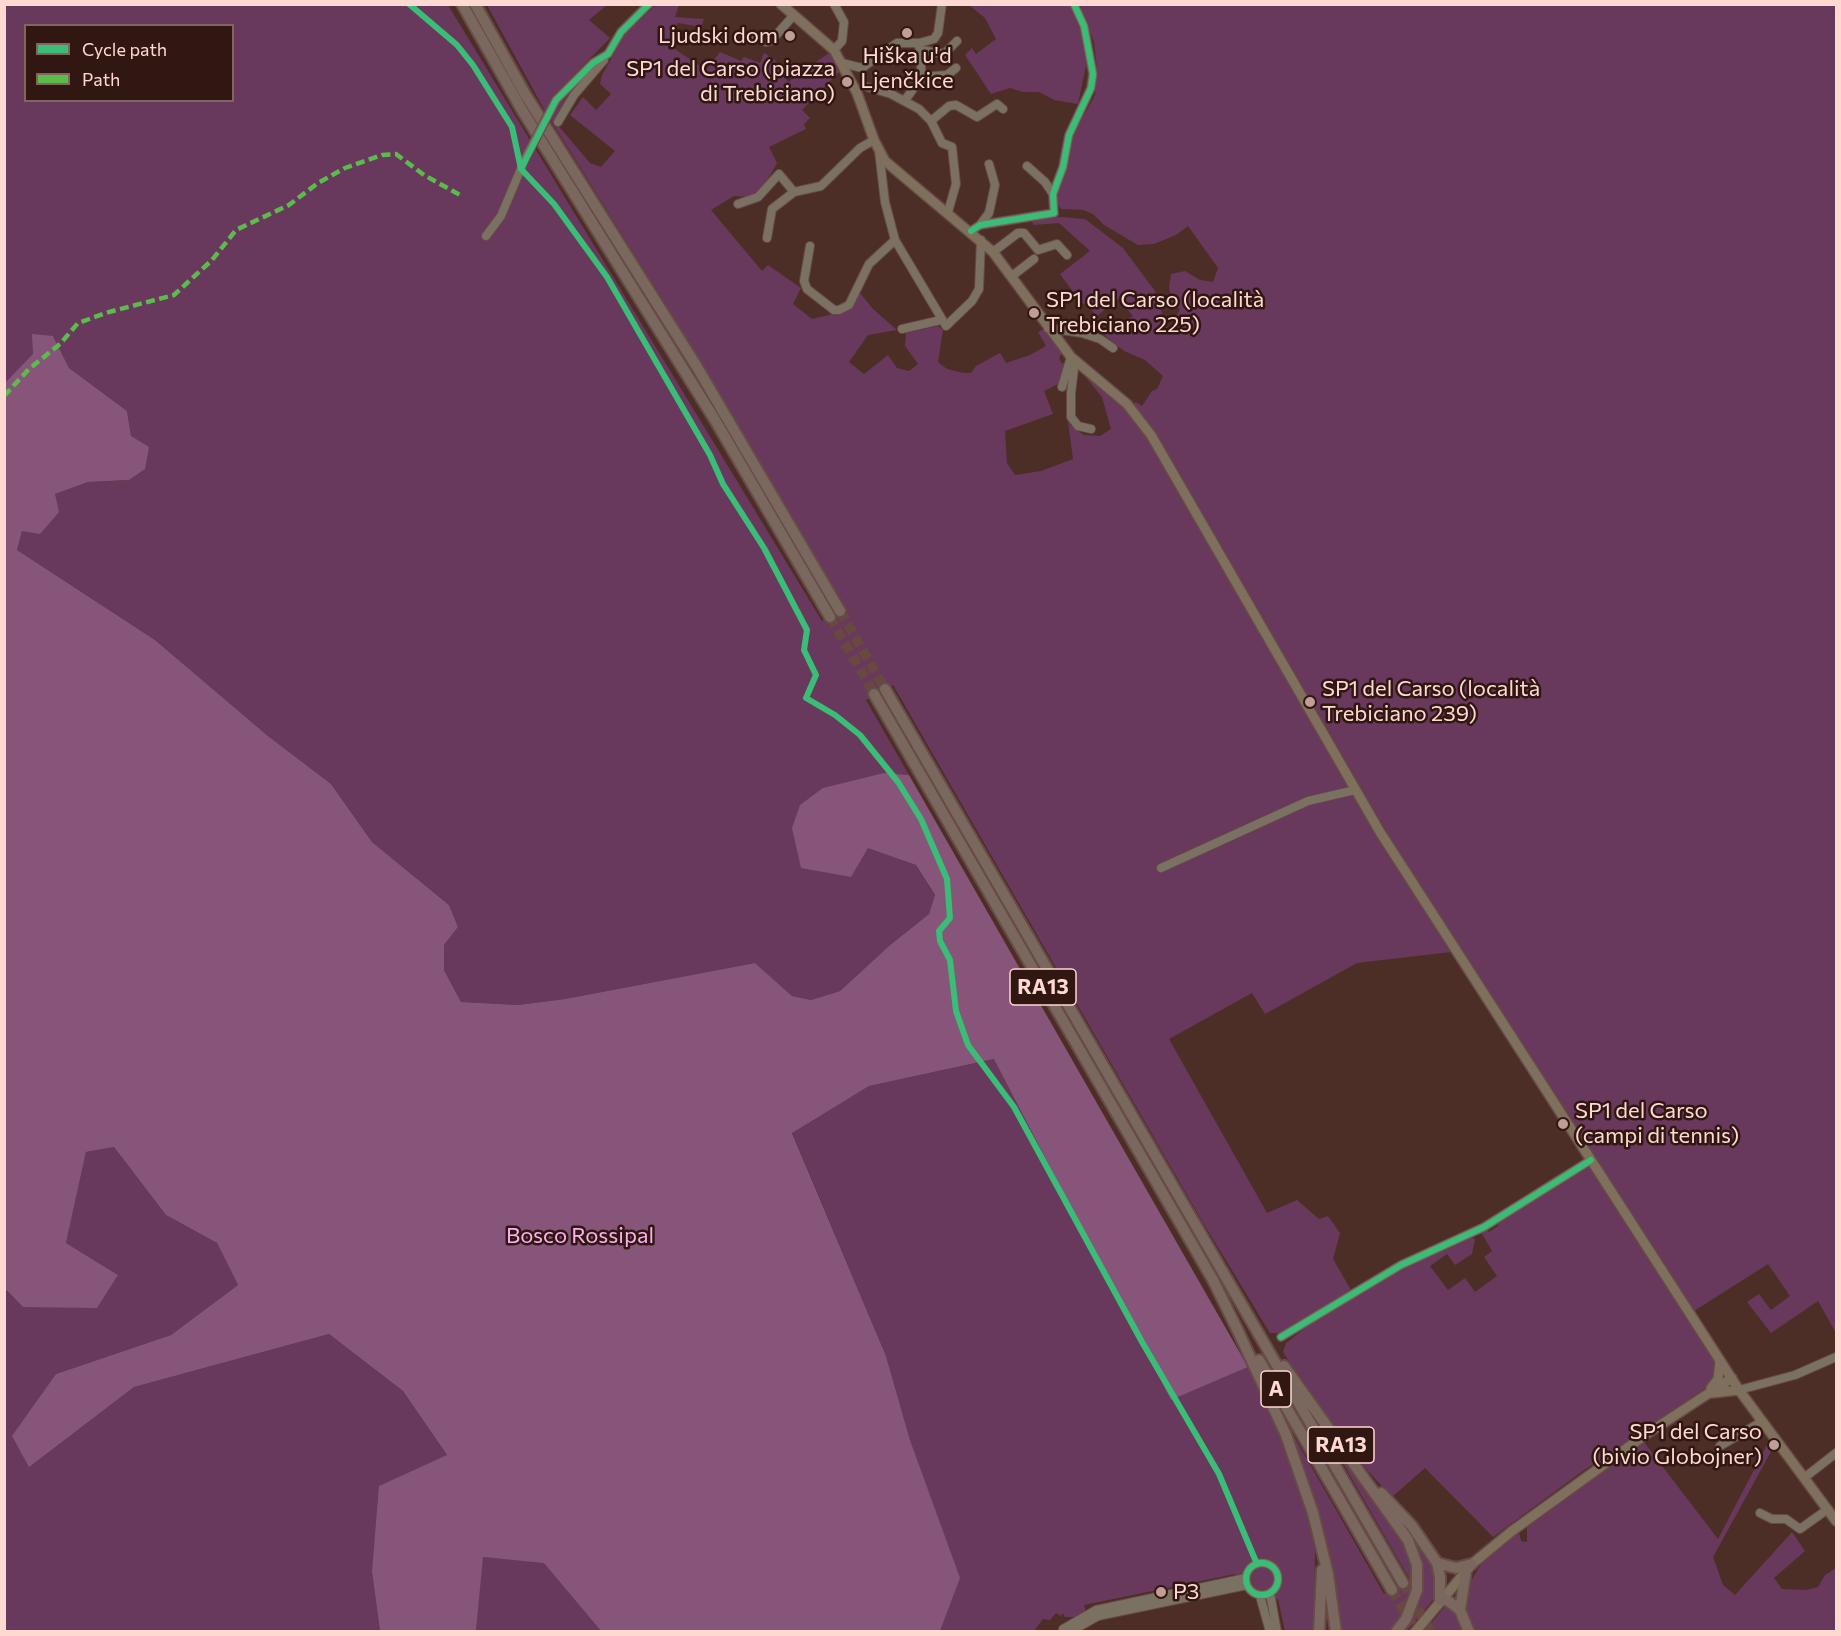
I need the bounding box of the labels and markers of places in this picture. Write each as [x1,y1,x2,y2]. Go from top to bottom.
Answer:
place label: Ljudski dom [658,23,778,49]
marker: Hiška u'd Ljenčkice [900,26,914,40]
marker: Ljudski dom [783,29,797,43]
place label: Hiška u'd Ljenčkice [860,43,954,94]
place label: SP1 del Carso (piazza di Trebiciano) [626,56,835,107]
marker: SP1 del Carso (piazza di Trebiciano) [840,75,854,89]
place label: SP1 del Carso (località Trebiciano 225) [1046,287,1264,338]
marker: SP1 del Carso (località Trebiciano 225) [1027,306,1041,320]
place label: SP1 del Carso (località Trebiciano 239) [1322,676,1540,728]
marker: SP1 del Carso (località Trebiciano 239) [1303,695,1317,709]
place label: SP1 del Carso (campi di tennis) [1575,1098,1739,1150]
marker: SP1 del Carso (campi di tennis) [1556,1117,1570,1131]
place label: SP1 del Carso (bivio Globojner) [1593,1419,1762,1470]
marker: SP1 del Carso (bivio Globojner) [1767,1438,1781,1452]
place label: P3 [1173,1579,1199,1605]
marker: P3 [1154,1585,1168,1599]

